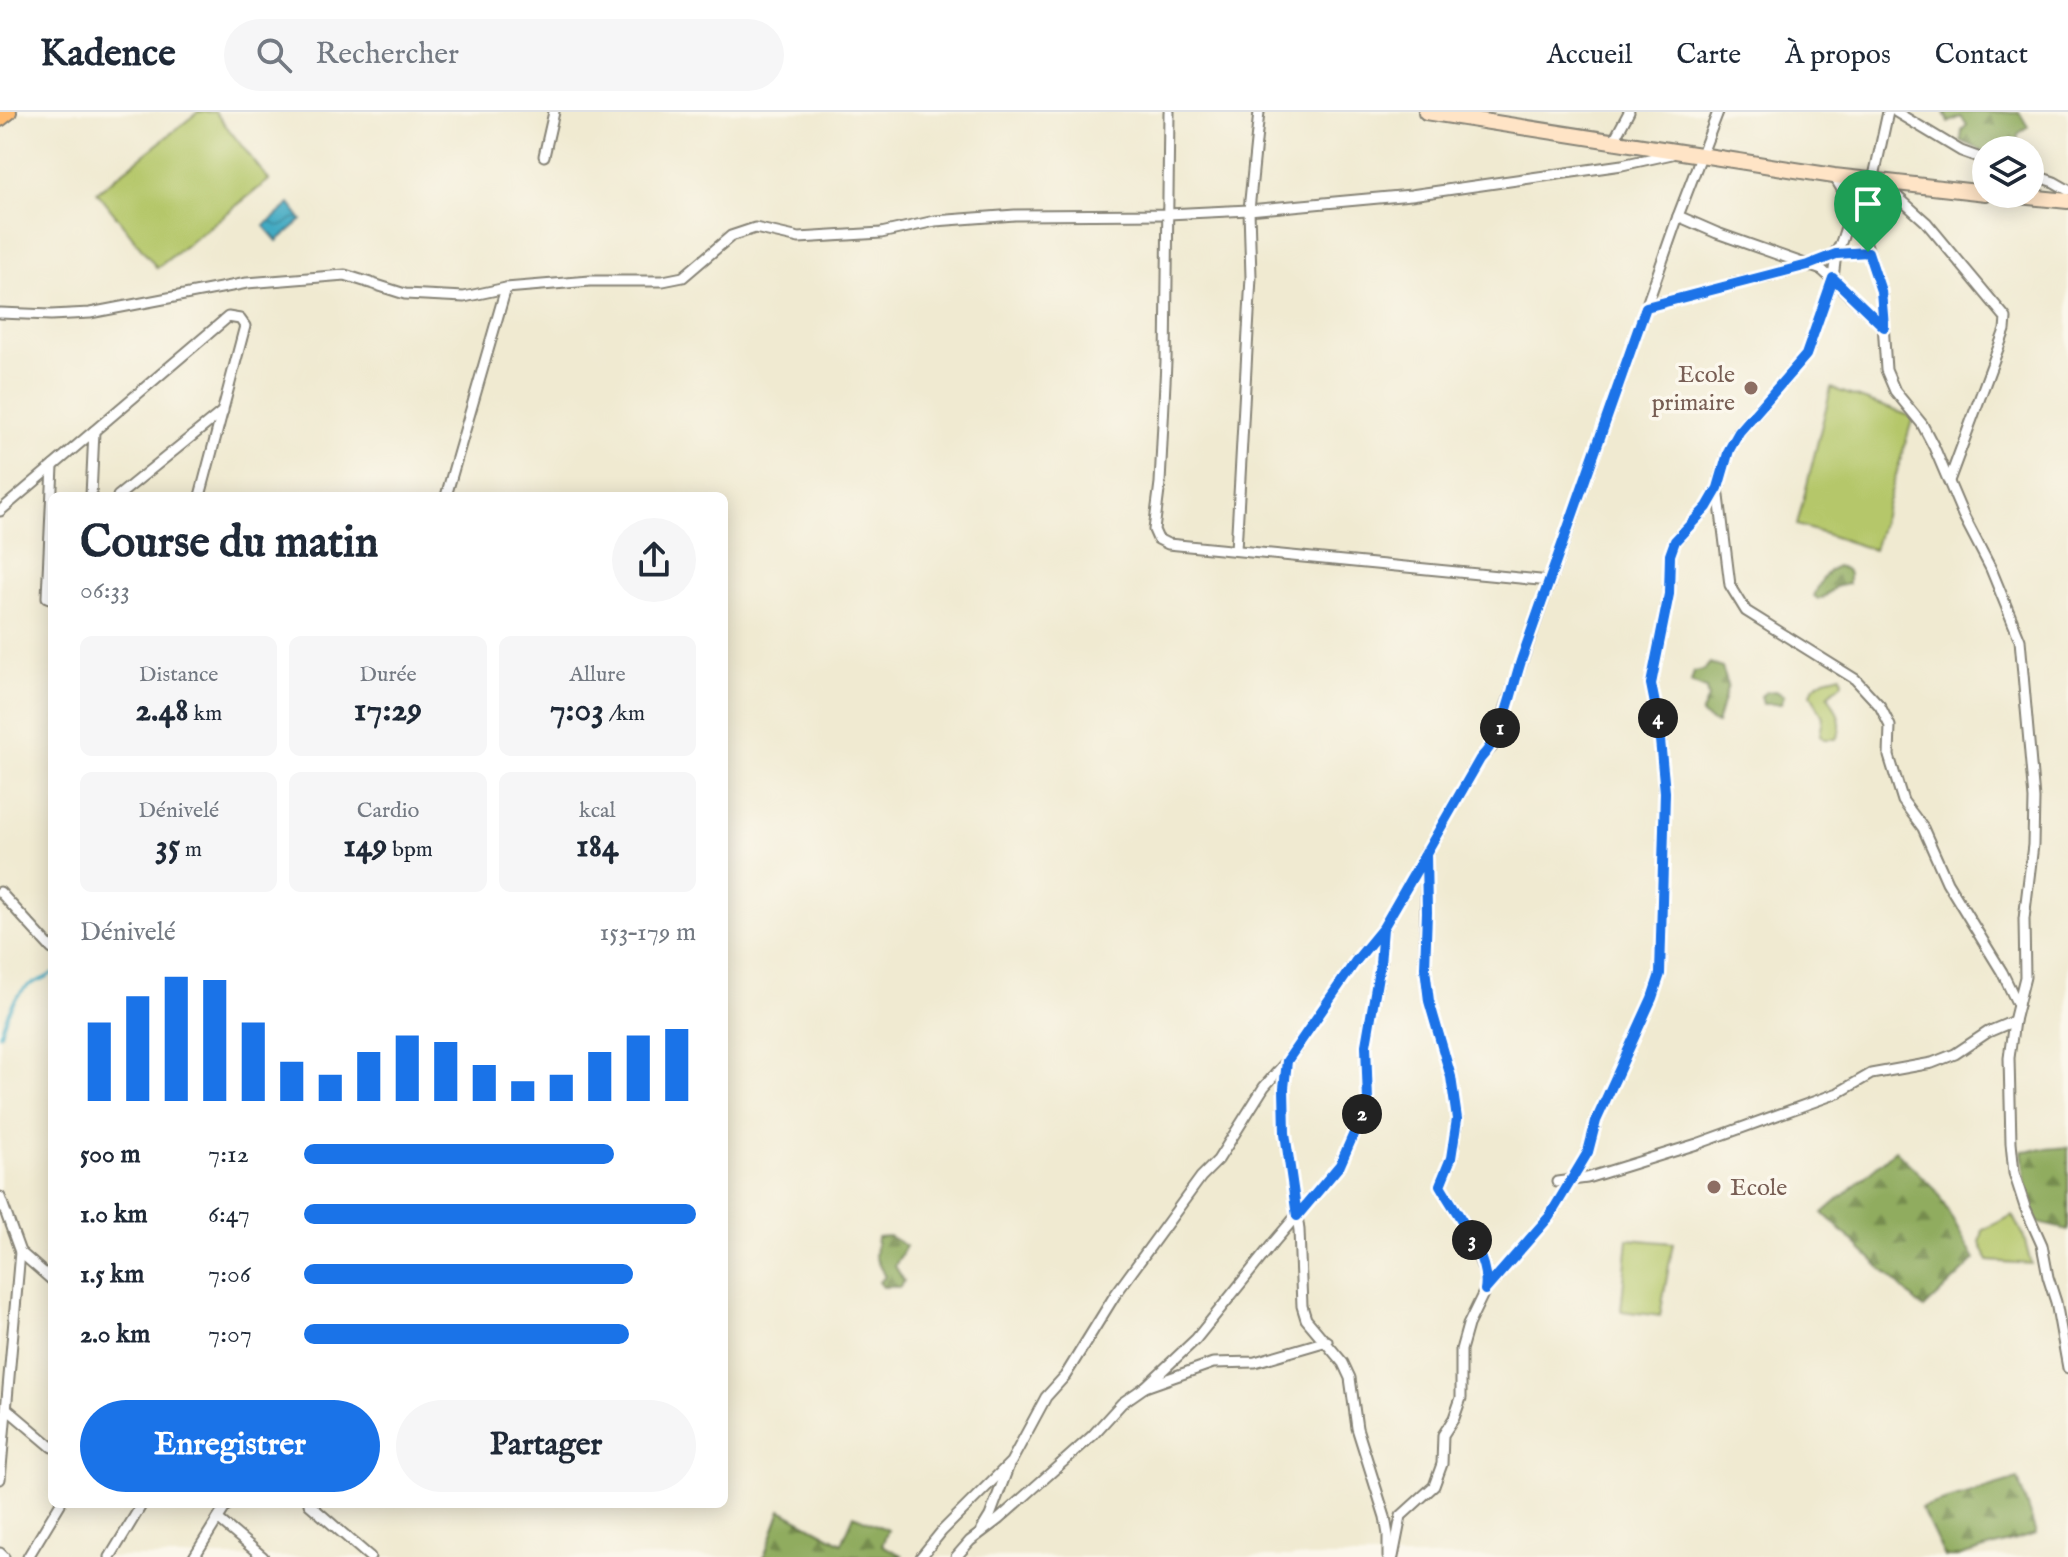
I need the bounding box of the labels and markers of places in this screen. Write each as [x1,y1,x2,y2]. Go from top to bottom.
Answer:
pin [1834,170,1902,252]
place label: Ecole primaire [1652,360,1735,419]
marker: Ecole primaire [1742,379,1760,397]
pin: 4 [1638,698,1678,738]
pin: 1 [1480,708,1520,748]
pin: 2 [1342,1094,1382,1134]
place label: Ecole [1730,1173,1787,1204]
marker: Ecole [1705,1178,1723,1196]
pin: 3 [1452,1220,1492,1260]

